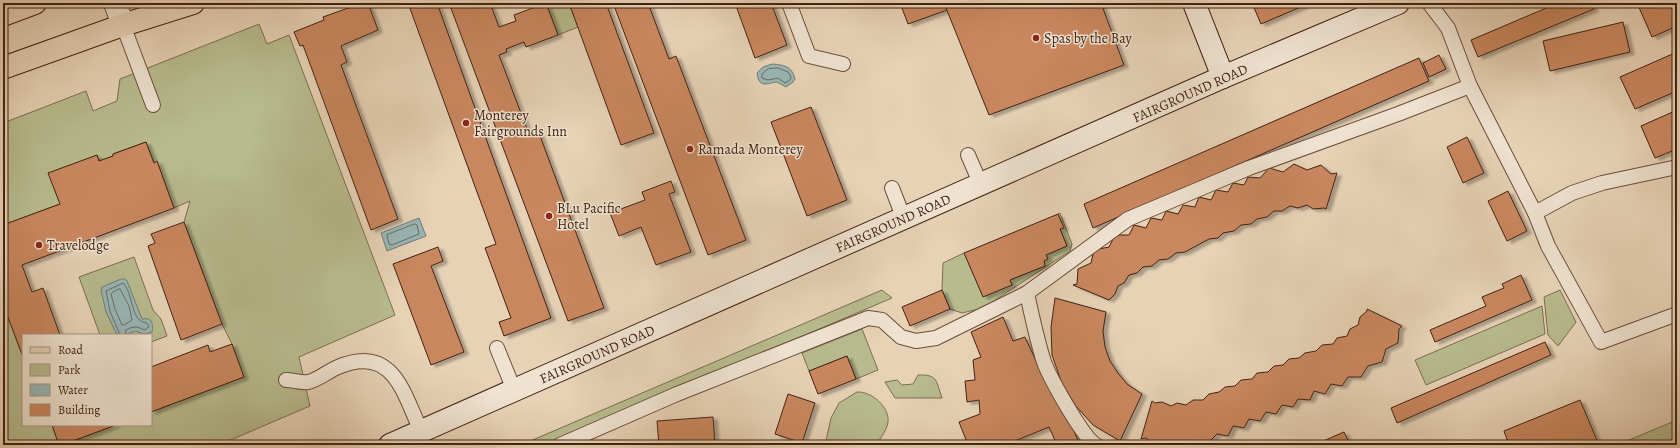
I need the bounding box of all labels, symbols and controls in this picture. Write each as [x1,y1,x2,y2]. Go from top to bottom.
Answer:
place label: Spas by the Bay [1044,29,1132,48]
marker: Spas by the Bay [1031,33,1041,43]
street label: FAIRGROUND ROAD [1130,59,1251,127]
place label: Monterey Fairgrounds Inn [474,106,567,141]
marker: Monterey Fairgrounds Inn [461,118,471,128]
place label: Ramada Monterey [698,140,803,159]
marker: Ramada Monterey [685,144,695,154]
street label: FAIRGROUND ROAD [833,189,954,257]
place label: BLu Pacific Hotel [557,199,621,234]
marker: BLu Pacific Hotel [544,211,554,221]
place label: Travelodge [47,236,109,255]
marker: Travelodge [34,240,44,250]
street label: FAIRGROUND ROAD [537,320,658,388]
legend [22,334,152,426]
text: Road [58,342,84,358]
text: Park [58,362,81,378]
text: Water [57,382,88,398]
text: Building [58,402,100,418]

